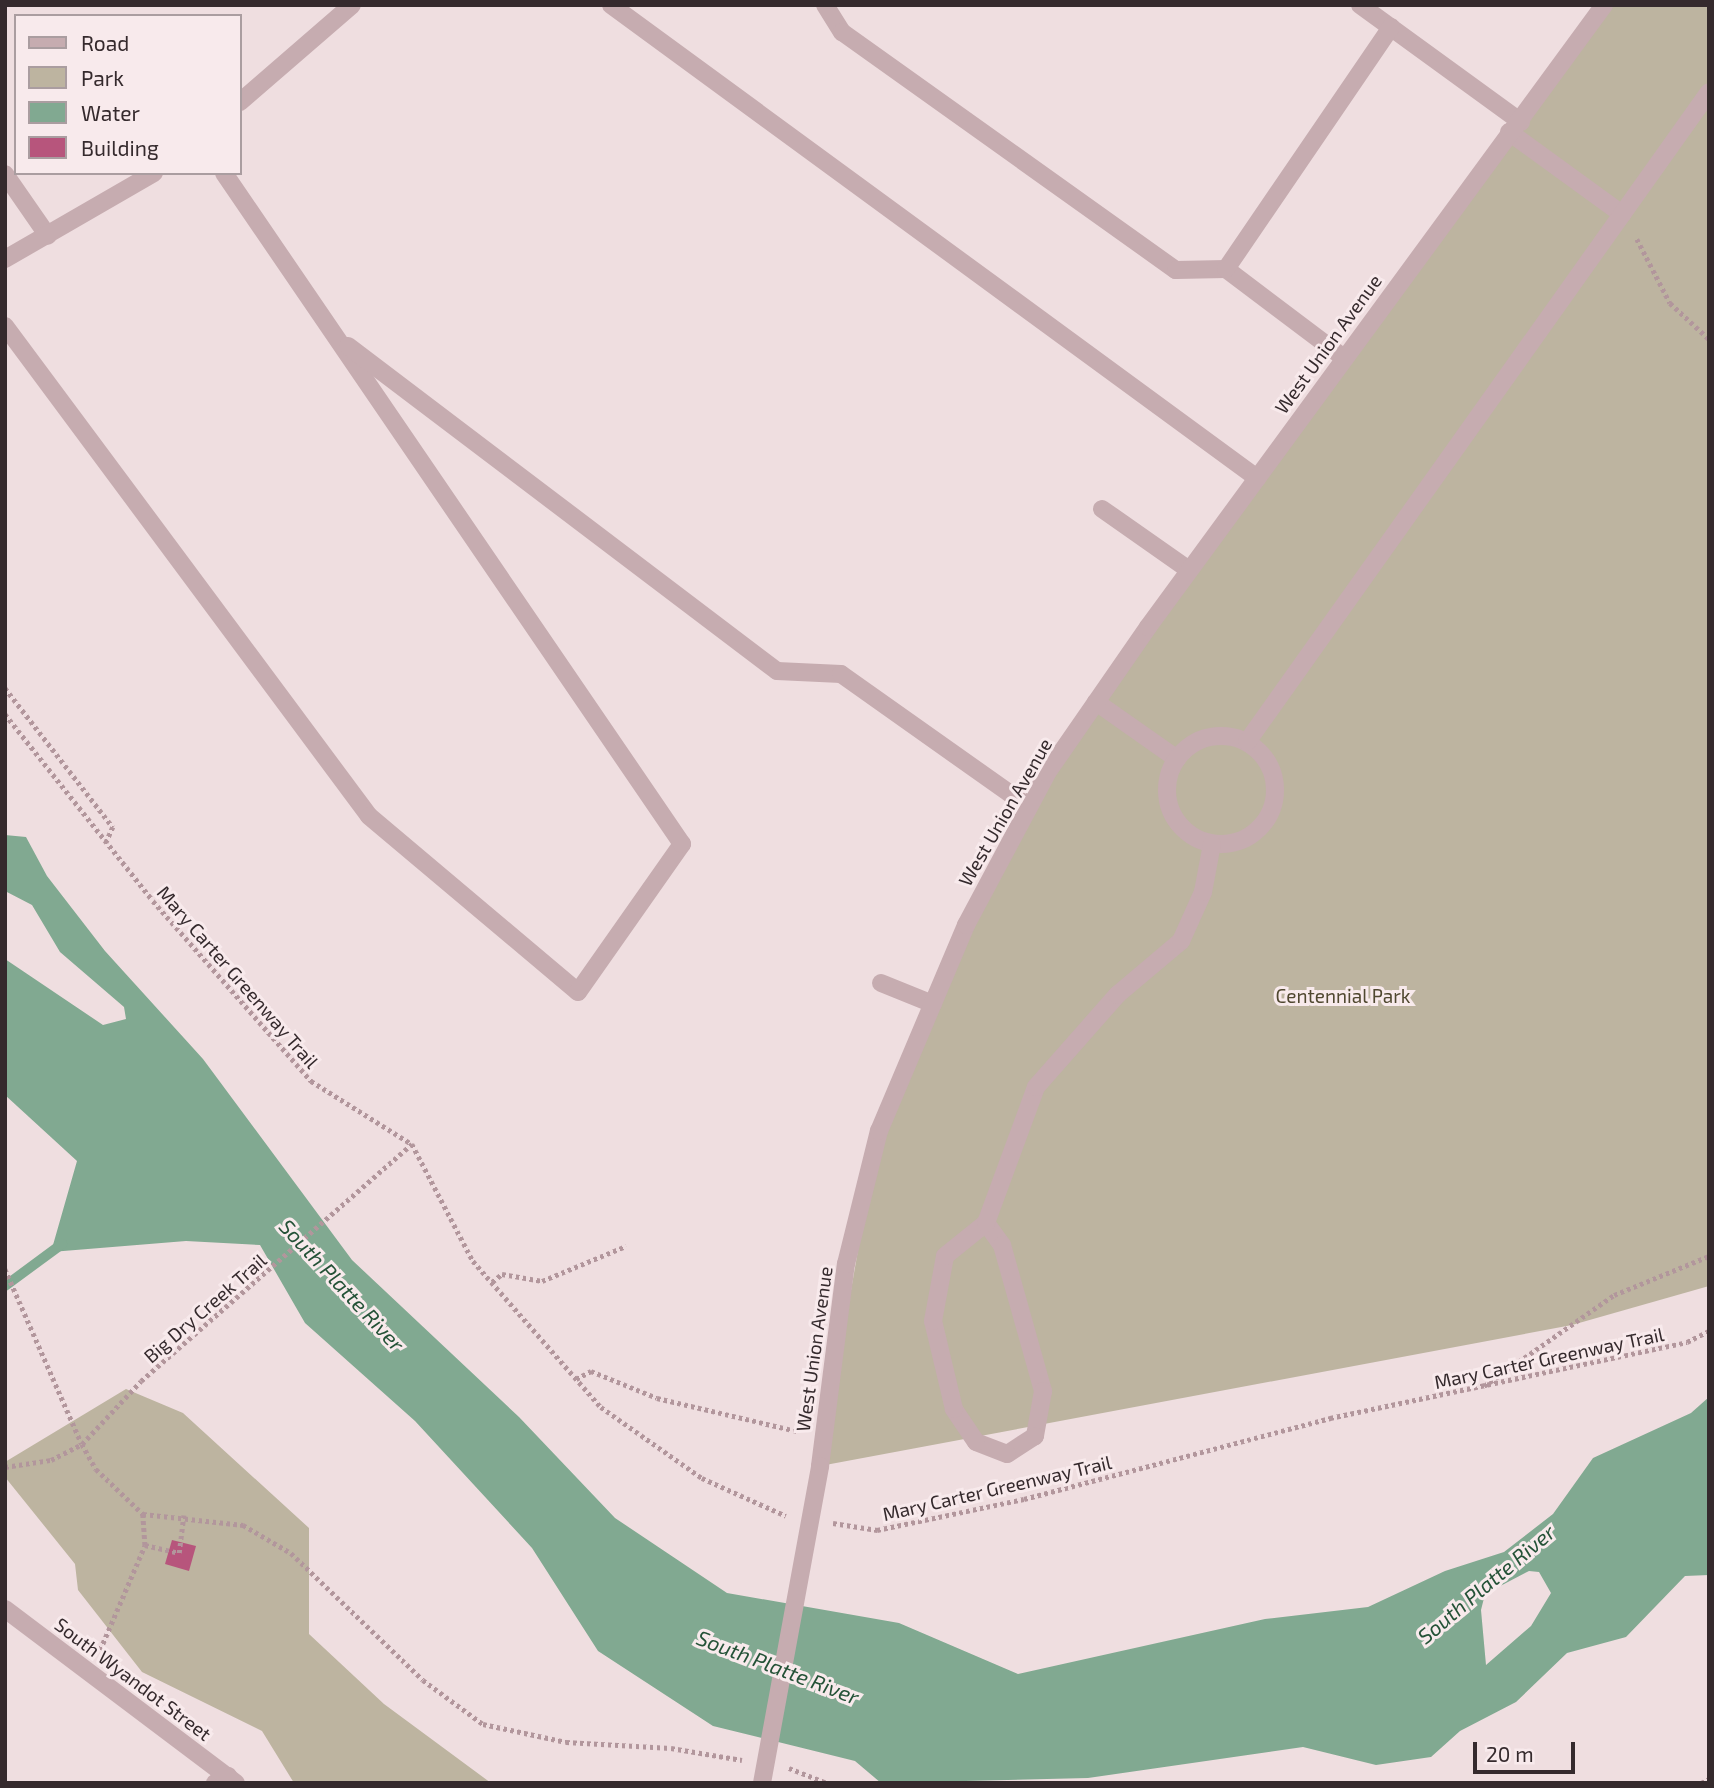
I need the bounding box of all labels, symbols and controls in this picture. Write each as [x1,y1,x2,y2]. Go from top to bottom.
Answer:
legend [14,14,242,175]
text: Road [81,30,129,55]
text: Park [81,65,124,90]
text: Water [81,100,140,125]
text: Building [81,135,159,160]
street label: West Union Avenue [1270,270,1386,418]
street label: West Union Avenue [953,734,1057,890]
street label: Mary Carter Greenway Trail [152,880,324,1074]
park label: Centennial Park [1275,985,1411,1007]
water label: South Platte River [274,1214,410,1356]
street label: Big Dry Creek Trail [139,1248,271,1368]
street label: West Union Avenue [791,1265,837,1433]
street label: Mary Carter Greenway Trail [1431,1322,1667,1394]
street label: Mary Carter Greenway Trail [879,1450,1115,1526]
water label: South Platte River [1412,1519,1560,1649]
street label: South Wyandot Street [50,1613,216,1745]
water label: South Platte River [693,1625,863,1709]
scale bar [1476,1728,1578,1772]
text: 20 m [1486,1741,1534,1766]

